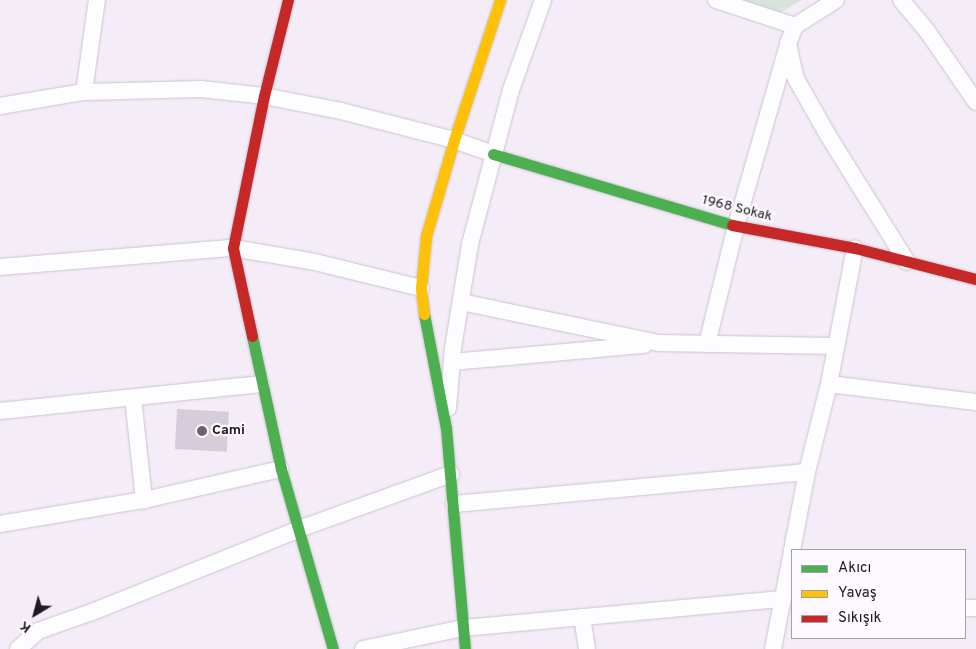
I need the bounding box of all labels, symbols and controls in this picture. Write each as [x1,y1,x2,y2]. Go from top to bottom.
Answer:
street label: 1968 Sokak [700,192,774,226]
place label: Cami [212,423,245,439]
marker: Cami [196,425,208,437]
legend [791,549,966,639]
text: Akıcı [838,559,871,578]
text: Yavaş [838,584,877,603]
north arrow [10,589,60,639]
text: Sıkışık [838,609,882,628]
text: K [17,617,35,636]

